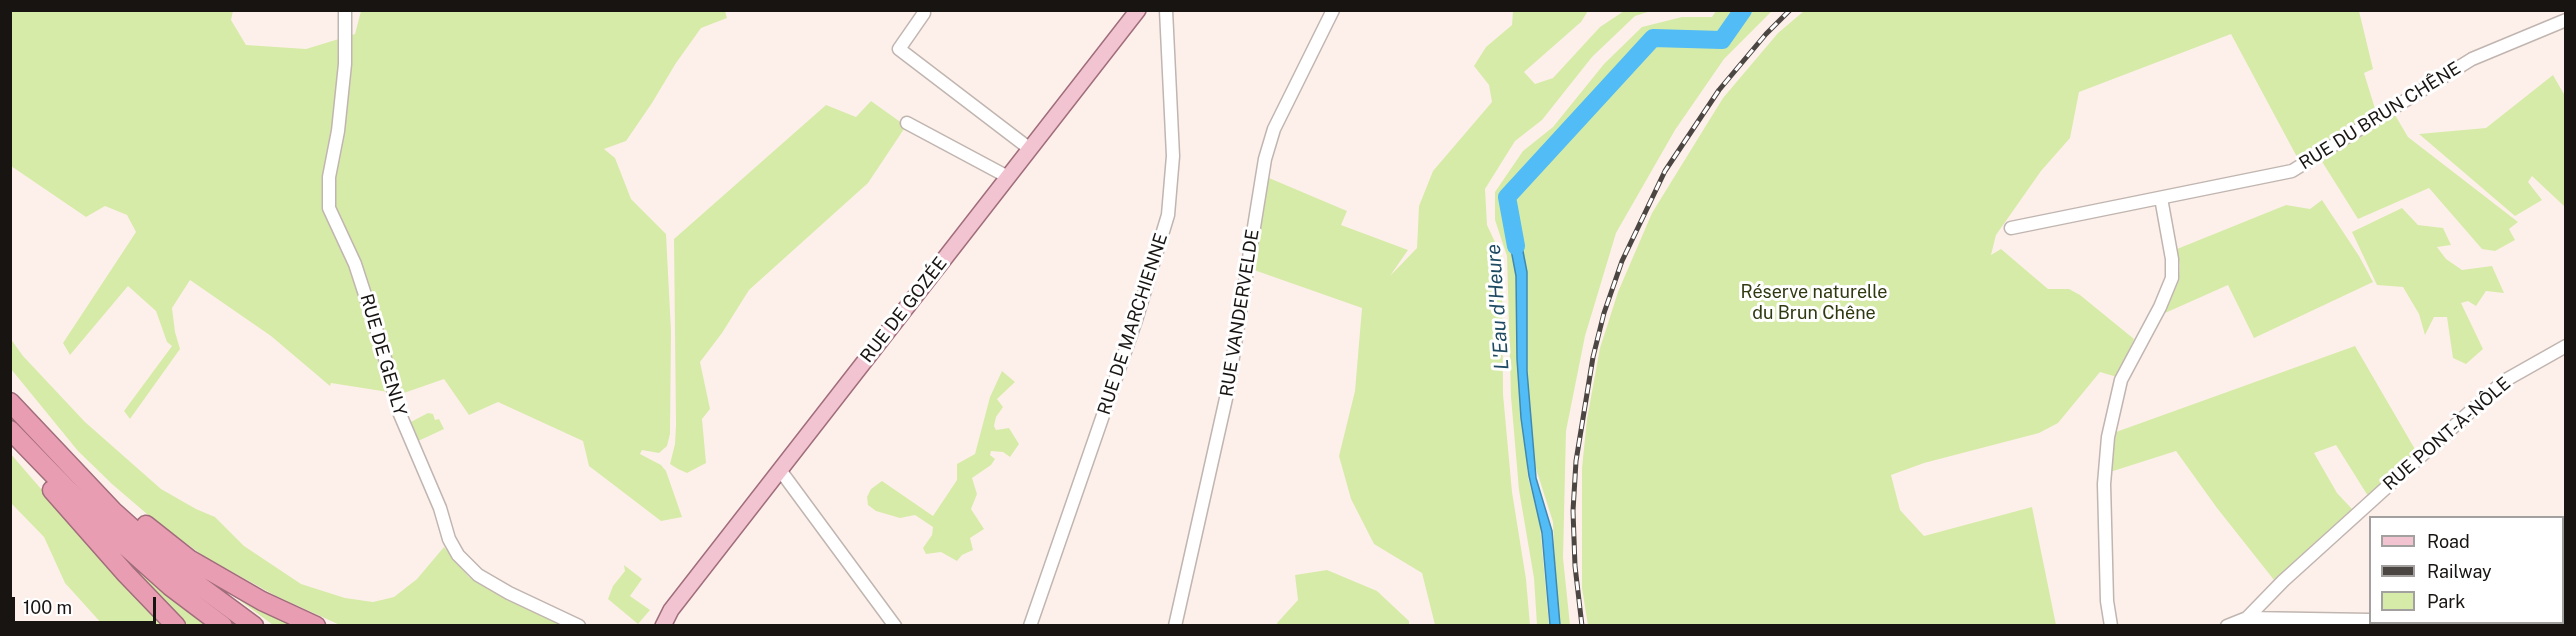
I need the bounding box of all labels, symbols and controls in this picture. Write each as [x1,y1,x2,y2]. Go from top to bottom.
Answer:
street label: RUE DU BRUN CHÊNE [2295,57,2465,175]
street label: RUE VANDERVELDE [1216,228,1264,398]
street label: RUE DE MARCHIENNE [1093,230,1173,418]
water label: L'Eau d'Heure [1482,243,1514,371]
street label: RUE DE GOZÉE [856,253,952,367]
park label: Réserve naturelle du Brun Chêne [1741,281,1887,324]
street label: RUE DE GENLY [355,292,411,418]
street label: RUE PONT-À-NÔLE [2379,373,2515,495]
legend [2369,516,2564,624]
text: Road [2427,531,2470,552]
text: Railway [2427,561,2492,582]
scale bar [15,585,159,623]
text: Park [2427,591,2465,612]
text: 100 m [23,597,72,618]

